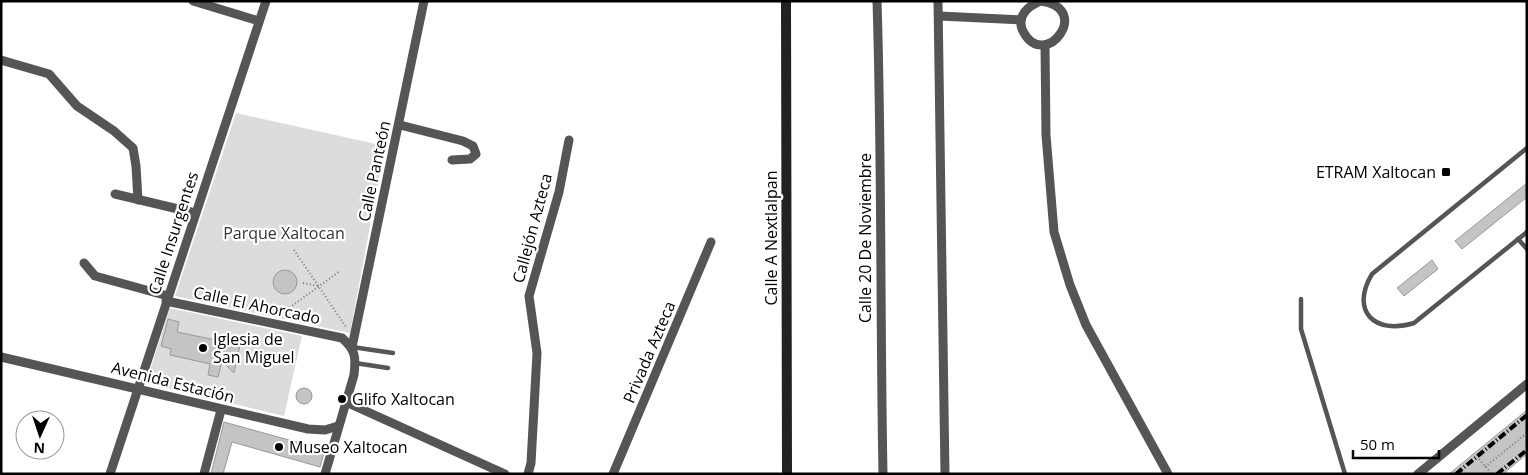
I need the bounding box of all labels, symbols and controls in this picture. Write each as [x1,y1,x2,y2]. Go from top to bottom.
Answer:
street label: Calle Panteón [353,119,395,223]
street label: Calle 20 De Noviembre [854,153,876,323]
place label: ETRAM Xaltocan [1316,161,1436,183]
marker: ETRAM Xaltocan [1440,166,1452,178]
street label: Calle Insurgentes [143,169,203,297]
street label: Calle A Nextlalpan [760,170,782,306]
street label: Callejón Azteca [507,171,557,285]
park label: Parque Xaltocan [223,222,345,244]
street label: Calle El Ahorcado [191,281,323,329]
street label: Privada Azteca [618,298,680,406]
place label: Iglesia de San Miguel [213,328,295,368]
marker: Iglesia de San Miguel [197,342,209,354]
street label: Avenida Estación [109,356,237,408]
place label: Glifo Xaltocan [352,388,455,410]
marker: Glifo Xaltocan [336,393,348,405]
north arrow [15,410,65,460]
scale bar [1353,428,1439,460]
text: 50 m [1360,434,1395,454]
place label: Museo Xaltocan [289,436,407,458]
text: N [33,439,45,458]
marker: Museo Xaltocan [273,441,285,453]

